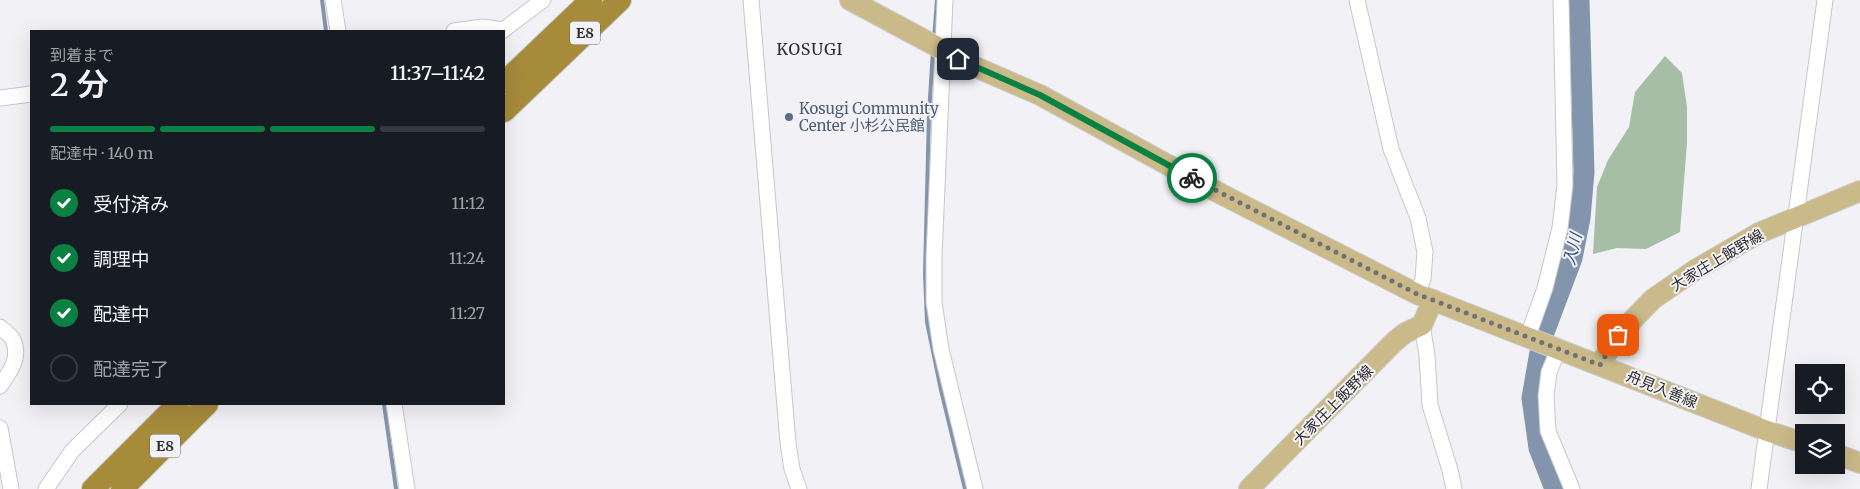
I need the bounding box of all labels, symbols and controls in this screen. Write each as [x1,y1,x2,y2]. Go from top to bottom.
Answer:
road number: E8 [570,22,600,44]
pin [937,38,979,80]
district label: KOSUGI [776,39,844,59]
text: 到着まで [50,45,114,65]
icon: home [944,45,972,73]
text: 11:37–11:42 [390,61,485,85]
text: 2 分 [50,65,109,105]
place label: Kosugi Community Center 小杉公民館 [799,99,939,135]
marker: Kosugi Community Center 小杉公民館 [783,111,795,123]
text: 配達中 · 140 m [50,143,153,163]
courier [1167,153,1217,203]
icon: bike [1178,164,1206,192]
icon: check [50,189,78,217]
text: 受付済み [93,192,169,216]
text: 11:12 [452,193,485,213]
street label: 大家庄上飯野線 [1667,225,1767,295]
water label: 入川 [1558,229,1586,267]
icon: check [50,244,78,272]
text: 調理中 [93,247,150,271]
text: 11:24 [449,248,485,268]
icon: check [50,299,78,327]
text: 配達中 [93,302,150,326]
text: 11:27 [450,303,485,323]
pin [1597,314,1639,356]
icon: bag [1604,321,1632,349]
text: 配達完了 [93,357,169,381]
street label: 大家庄上飯野線 [1289,361,1377,449]
map controls [1795,364,1845,474]
button: locate [1795,364,1845,414]
street label: 舟見入善線 [1624,366,1700,412]
button: layers [1795,424,1845,474]
road number: E8 [150,434,180,458]

